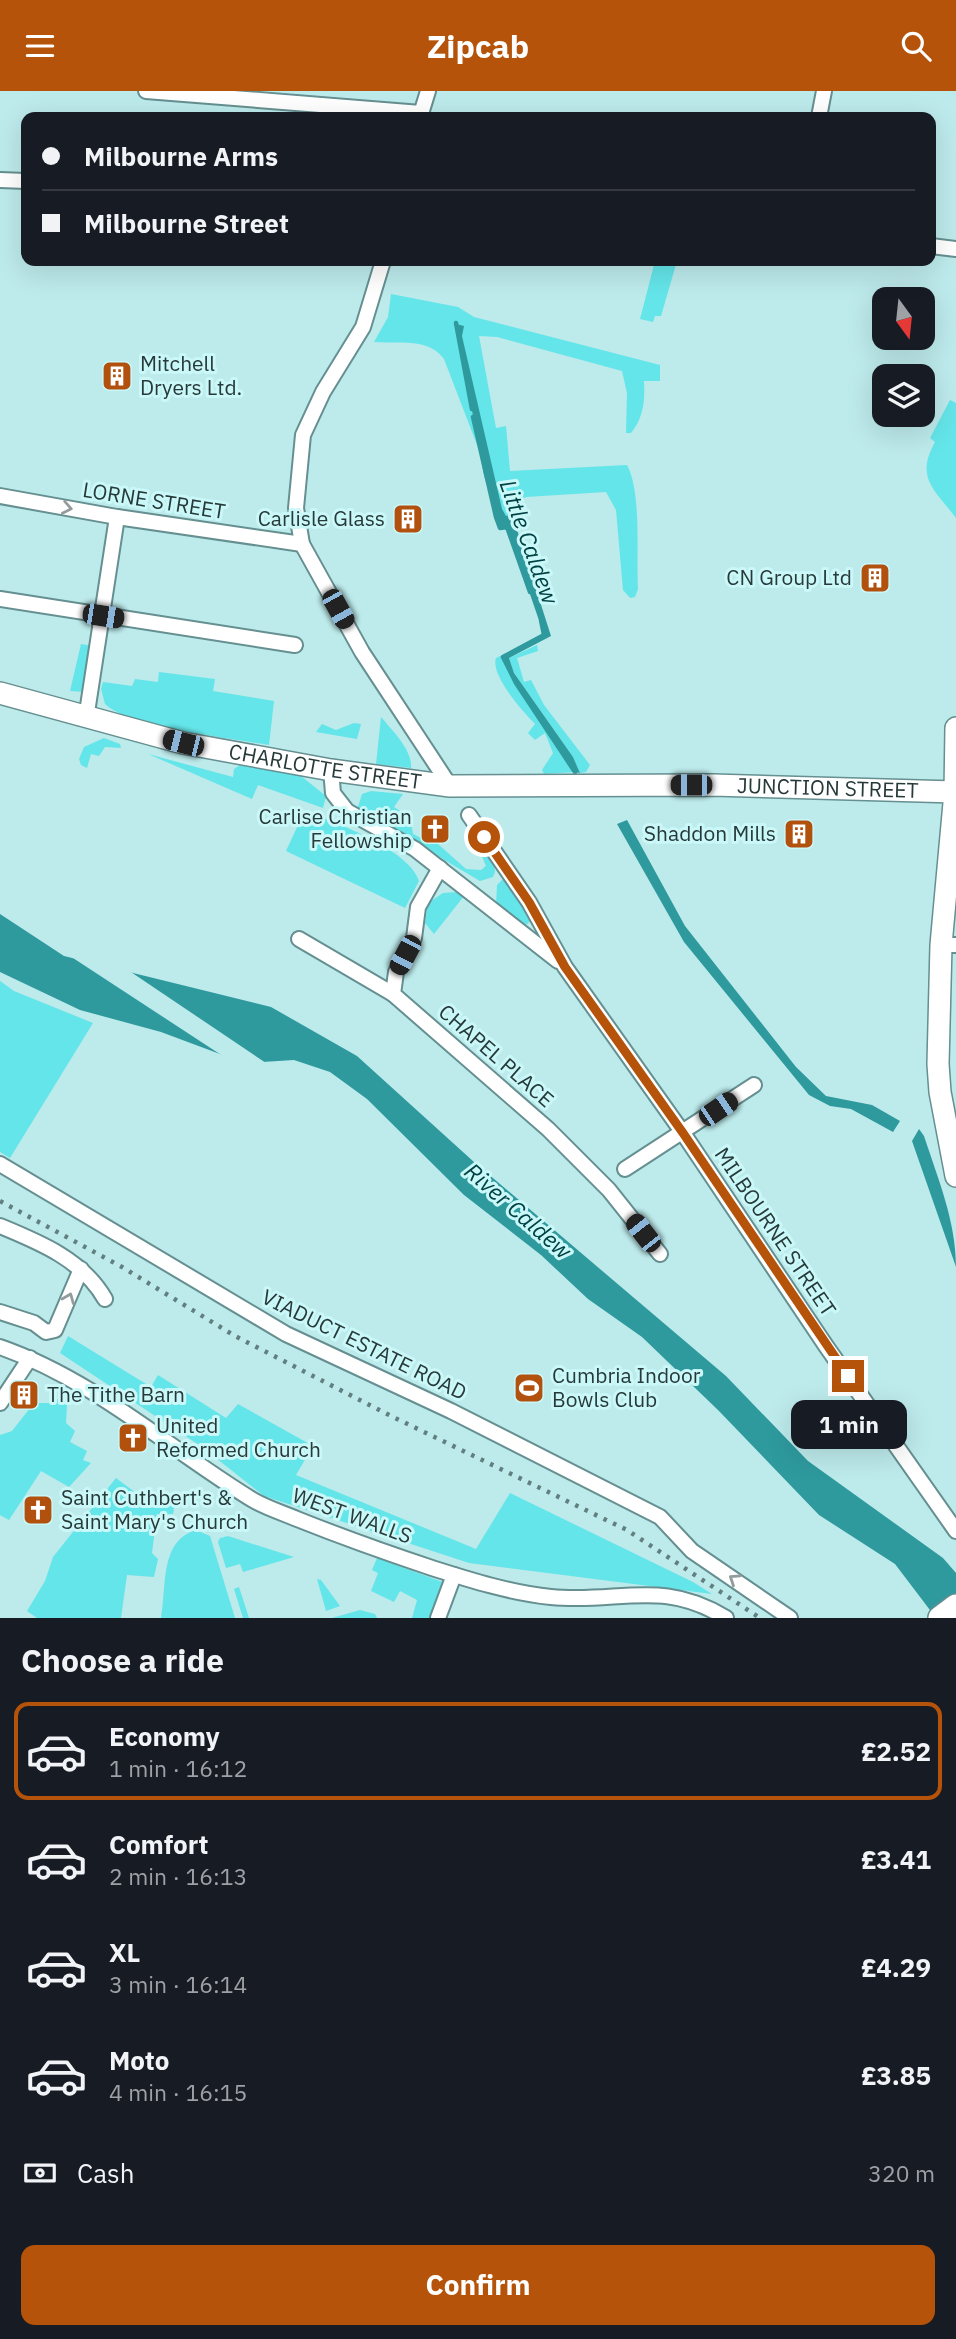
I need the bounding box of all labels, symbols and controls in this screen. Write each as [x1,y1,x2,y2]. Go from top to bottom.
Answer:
text: Zipcab [427,25,529,67]
icon: menu [21,27,59,65]
icon: search [897,27,935,65]
text: Milbourne Arms [84,139,278,173]
text: Milbourne Street [84,206,289,240]
north arrow [872,287,934,350]
map controls [872,287,935,427]
place label: Mitchell Dryers Ltd. [140,349,242,401]
building icon: Mitchell Dryers Ltd. [100,359,134,393]
button: layers [872,364,935,427]
street label: LORNE STREET [81,475,228,525]
water label: Little Caldew [494,475,567,609]
one-way arrow [61,500,73,515]
building icon: Carlisle Glass [391,502,425,536]
place label: Carlisle Glass [258,504,385,532]
building icon: CN Group Ltd [858,561,892,595]
place label: CN Group Ltd [726,563,852,591]
car [319,586,358,632]
car [81,602,126,630]
car [161,728,206,758]
street label: CHARLOTTE STREET [227,737,423,795]
street label: JUNCTION STREET [737,771,919,804]
car [671,775,713,796]
place label: Carlise Christian Fellowship [259,802,412,854]
church icon: Carlise Christian Fellowship [418,812,452,846]
building icon: Shaddon Mills [782,817,816,851]
place label: Shaddon Mills [644,819,776,847]
route start [468,821,500,853]
car [386,932,425,978]
street label: CHAPEL PLACE [433,997,560,1113]
car [695,1089,742,1129]
street label: MILBOURNE STREET [709,1141,843,1321]
water label: River Caldew [459,1156,579,1266]
car [622,1210,665,1256]
street label: VIADUCT ESTATE ROAD [257,1282,471,1406]
one-way arrow [60,1293,74,1305]
route end [832,1360,864,1392]
place label: Cumbria Indoor Bowls Club [552,1361,701,1413]
sports icon: Cumbria Indoor Bowls Club [512,1371,546,1405]
building icon: The Tithe Barn [7,1378,41,1412]
place label: The Tithe Barn [47,1380,185,1408]
callout: 1 min [790,1401,906,1449]
text: 1 min [819,1409,879,1439]
place label: United Reformed Church [156,1411,321,1463]
church icon: United Reformed Church [116,1421,150,1455]
street label: WEST WALLS [289,1480,416,1550]
place label: Saint Cuthbert's & Saint Mary's Church [61,1483,248,1535]
church icon: Saint Cuthbert's & Saint Mary's Church [21,1493,55,1527]
one-way arrow [729,1575,742,1587]
text: Choose a ride [21,1639,224,1681]
text: Economy [109,1719,220,1753]
icon: car [25,1720,88,1783]
text: £2.52 [861,1734,931,1768]
text: 1 min · 16:12 [109,1753,247,1783]
text: Comfort [109,1827,208,1861]
icon: car [25,1828,88,1891]
text: £3.41 [861,1842,931,1876]
text: 2 min · 16:13 [109,1861,247,1891]
text: XL [109,1935,140,1969]
icon: car [25,1936,88,1999]
text: £4.29 [861,1950,931,1984]
text: 3 min · 16:14 [109,1969,247,1999]
text: Moto [109,2043,169,2077]
icon: car [25,2044,88,2107]
text: £3.85 [861,2058,931,2092]
text: 4 min · 16:15 [109,2077,247,2107]
icon: cash [21,2154,59,2192]
text: Cash [77,2156,134,2190]
text: 320 m [868,2158,935,2188]
button: Confirm [21,2245,935,2325]

